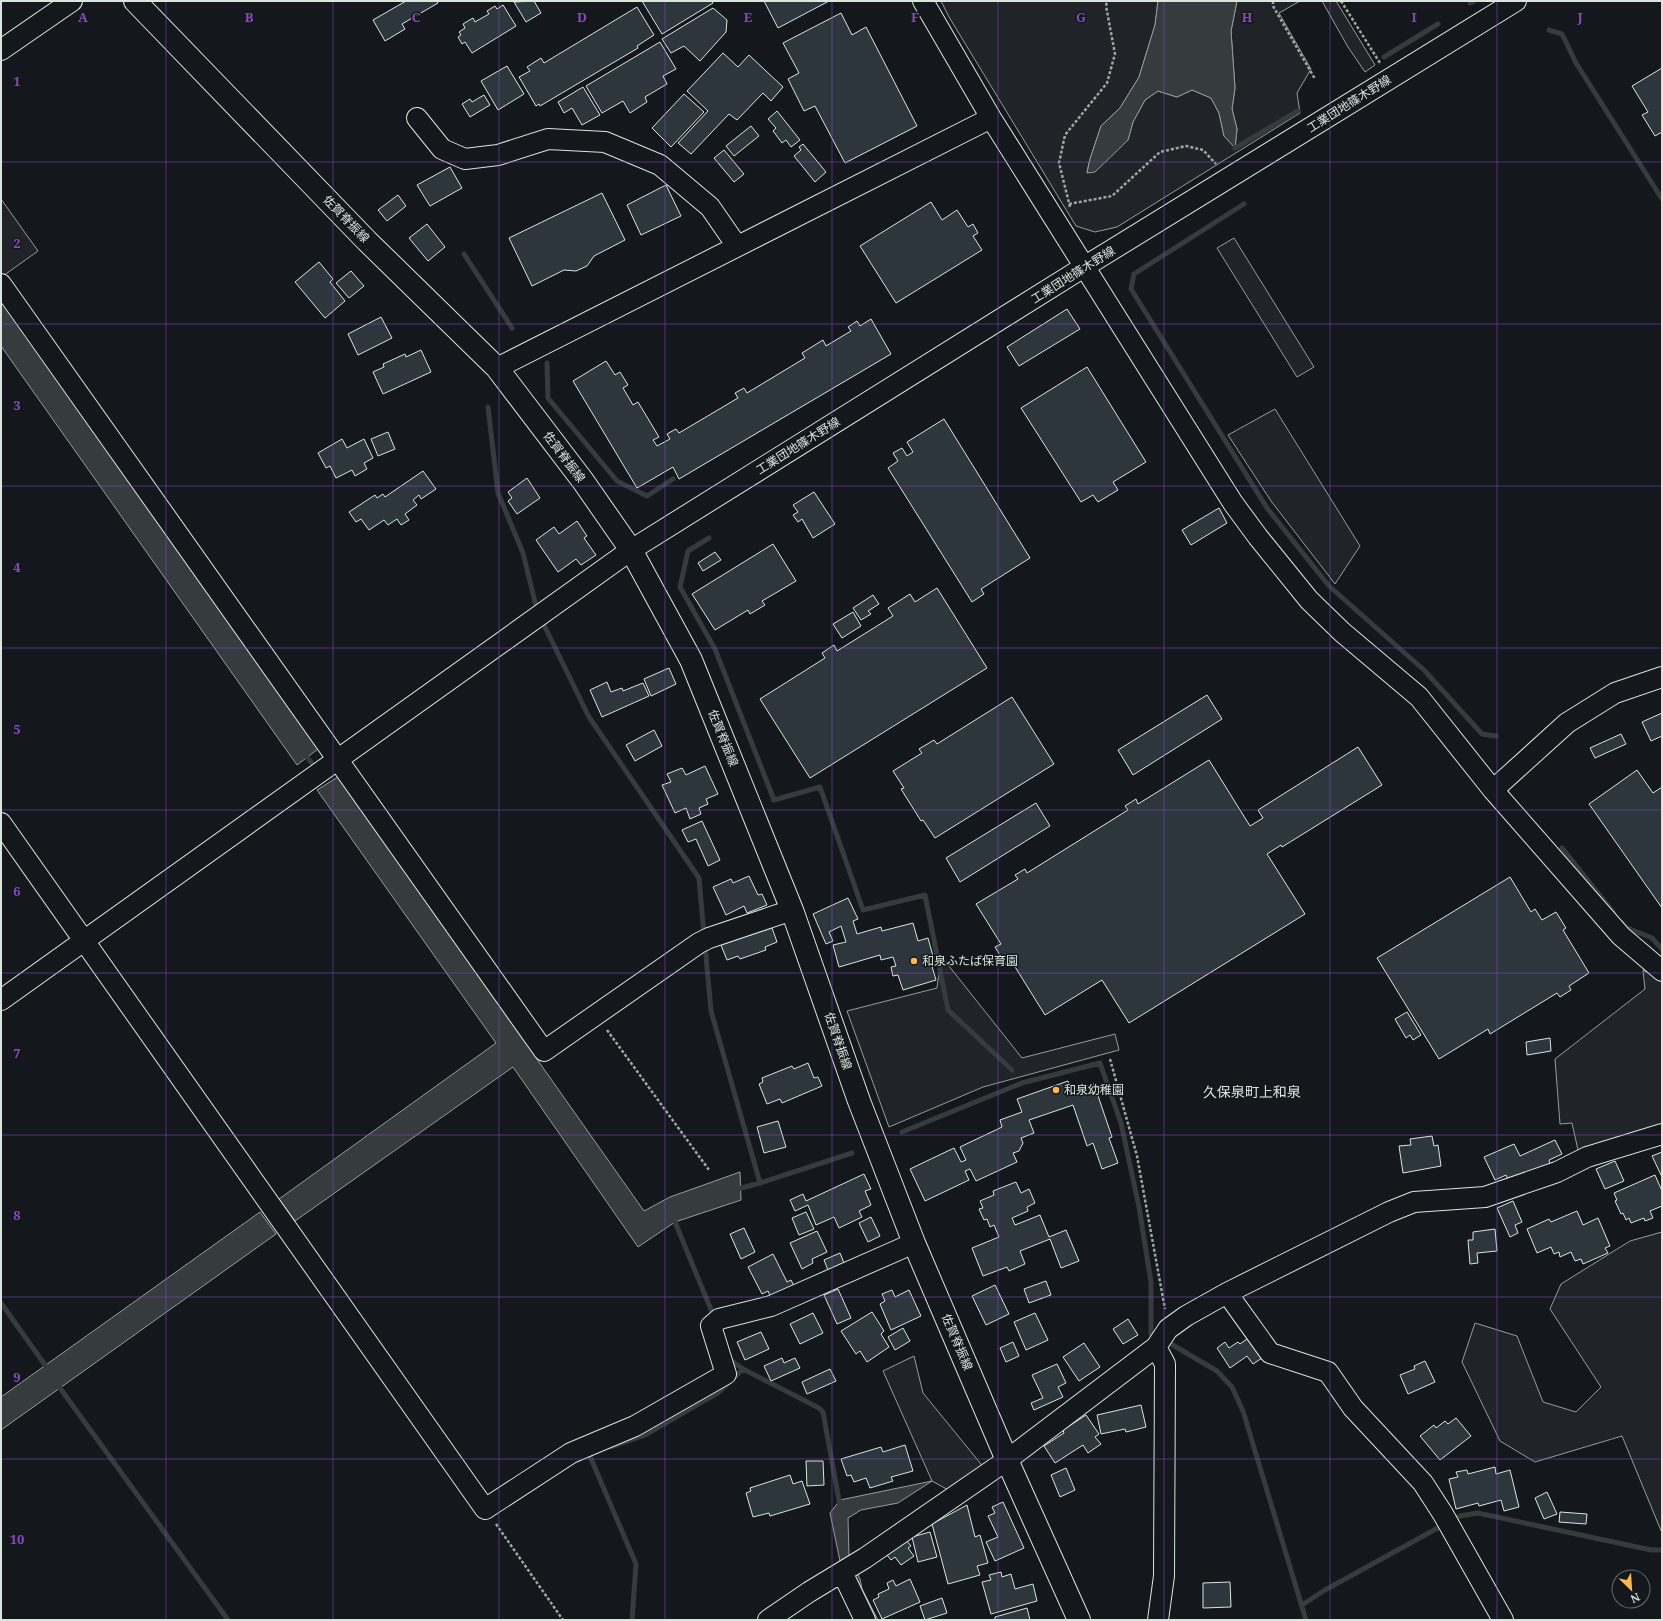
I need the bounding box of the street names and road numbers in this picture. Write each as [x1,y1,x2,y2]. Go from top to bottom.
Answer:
street label: 工業団地篠木野線 [1304,71,1394,136]
street label: 佐賀脊振線 [319,191,373,246]
street label: 工業団地篠木野線 [1028,242,1118,307]
street label: 工業団地篠木野線 [753,413,843,478]
street label: 佐賀脊振線 [540,428,589,486]
street label: 佐賀脊振線 [704,707,743,769]
street label: 佐賀脊振線 [821,1010,856,1072]
street label: 佐賀脊振線 [938,1311,977,1373]

